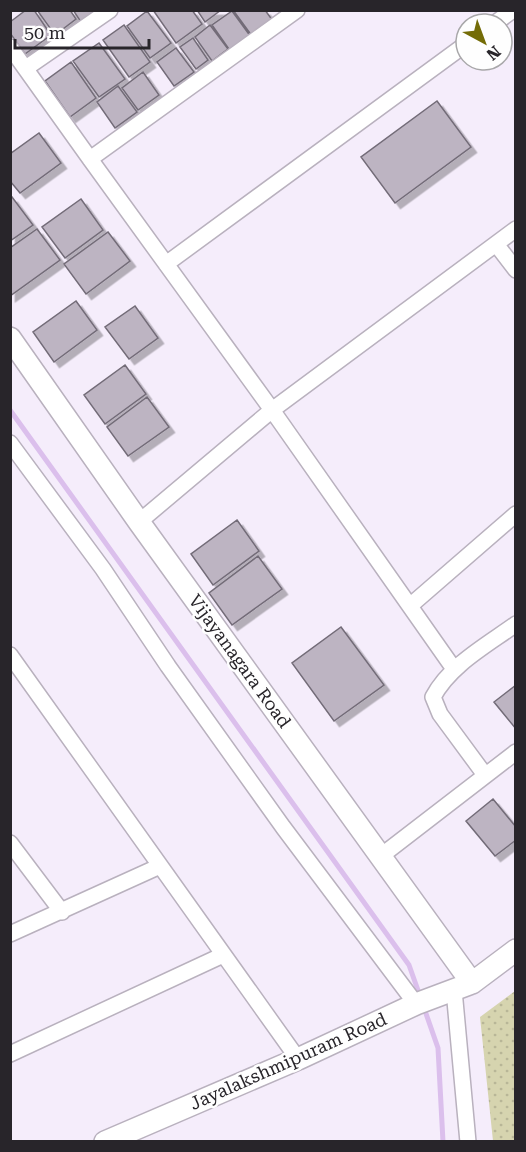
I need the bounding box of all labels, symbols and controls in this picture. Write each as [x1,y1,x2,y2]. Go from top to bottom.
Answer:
scale bar [15,12,148,50]
north arrow [454,12,514,72]
text: 50 m [24,22,65,43]
text: N [483,42,504,64]
street label: Vijayanagara Road [185,590,296,732]
street label: Jayalakshmipuram Road [186,1008,390,1114]

